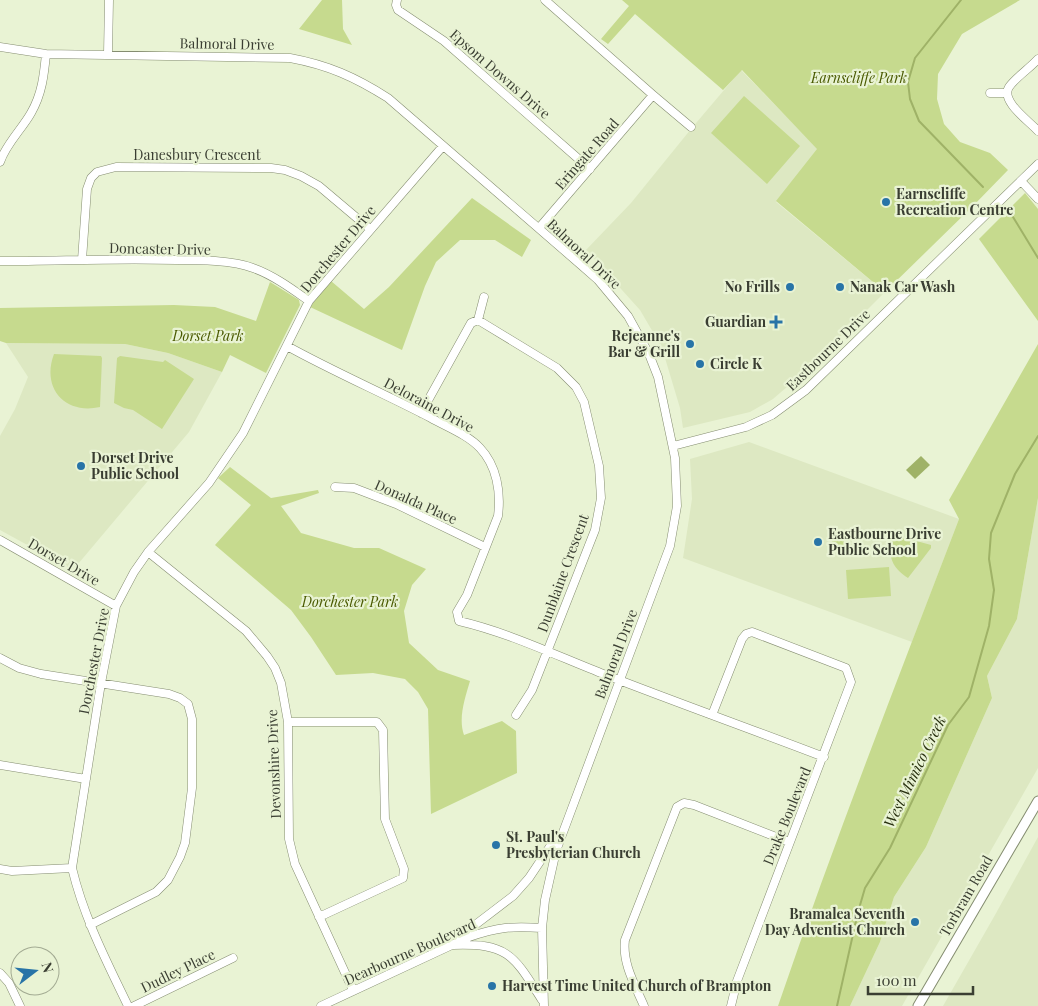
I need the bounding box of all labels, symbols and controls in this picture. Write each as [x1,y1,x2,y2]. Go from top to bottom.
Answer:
street label: Epsom Downs Drive [446,25,555,123]
street label: Balmoral Drive [179,33,275,54]
park label: Earnscliffe Park [810,68,907,87]
street label: Eringate Road [550,114,623,193]
street label: Danesbury Crescent [133,145,262,164]
place label: Earnscliffe Recreation Centre [896,184,1013,219]
marker: Earnscliffe Recreation Centre [880,196,892,208]
street label: Dorchester Drive [296,201,380,296]
street label: Balmoral Drive [543,214,625,293]
street label: Doncaster Drive [109,238,211,259]
place label: No Frills [725,277,780,296]
place label: Nanak Car Wash [850,277,956,296]
marker: No Frills [784,281,796,293]
marker: Nanak Car Wash [834,281,846,293]
street label: Eastbourne Drive [782,305,874,395]
place label: Guardian [705,312,766,331]
marker: Guardian [770,316,782,328]
park label: Dorset Park [171,326,244,345]
place label: Rejeanne's Bar & Grill [608,326,681,361]
marker: Rejeanne's Bar & Grill [684,338,696,350]
place label: Circle K [710,354,763,373]
marker: Circle K [694,358,706,370]
street label: Deloraine Drive [381,373,478,436]
place label: Dorset Drive Public School [91,448,180,483]
marker: Dorset Drive Public School [75,460,87,472]
street label: Donalda Place [372,475,460,528]
street label: Dunblaine Crescent [532,510,593,635]
place label: Eastbourne Drive Public School [828,524,941,559]
street label: Dorset Drive [25,533,104,590]
marker: Eastbourne Drive Public School [812,536,824,548]
park label: Dorchester Park [301,592,398,611]
street label: Dorchester Drive [74,606,113,716]
street label: Balmoral Drive [590,606,641,701]
street label: Devonshire Drive [262,709,285,819]
water label: West Mimico Creek [878,712,950,831]
street label: Drake Boulevard [758,764,815,868]
place label: St. Paul's Presbyterian Church [506,827,641,862]
marker: St. Paul's Presbyterian Church [490,839,502,851]
street label: Torbram Road [935,852,996,940]
place label: Bramalea Seventh Day Adventist Church [765,904,905,939]
street label: Dearbourne Boulevard [341,914,479,989]
marker: Bramalea Seventh Day Adventist Church [909,916,921,928]
street label: Dudley Place [138,944,218,997]
north arrow [10,946,60,996]
text: N [37,960,59,975]
scale bar [868,964,973,996]
text: 100 m [876,970,917,990]
place label: Harvest Time United Church of Brampton [502,976,772,995]
marker: Harvest Time United Church of Brampton [486,980,498,992]

